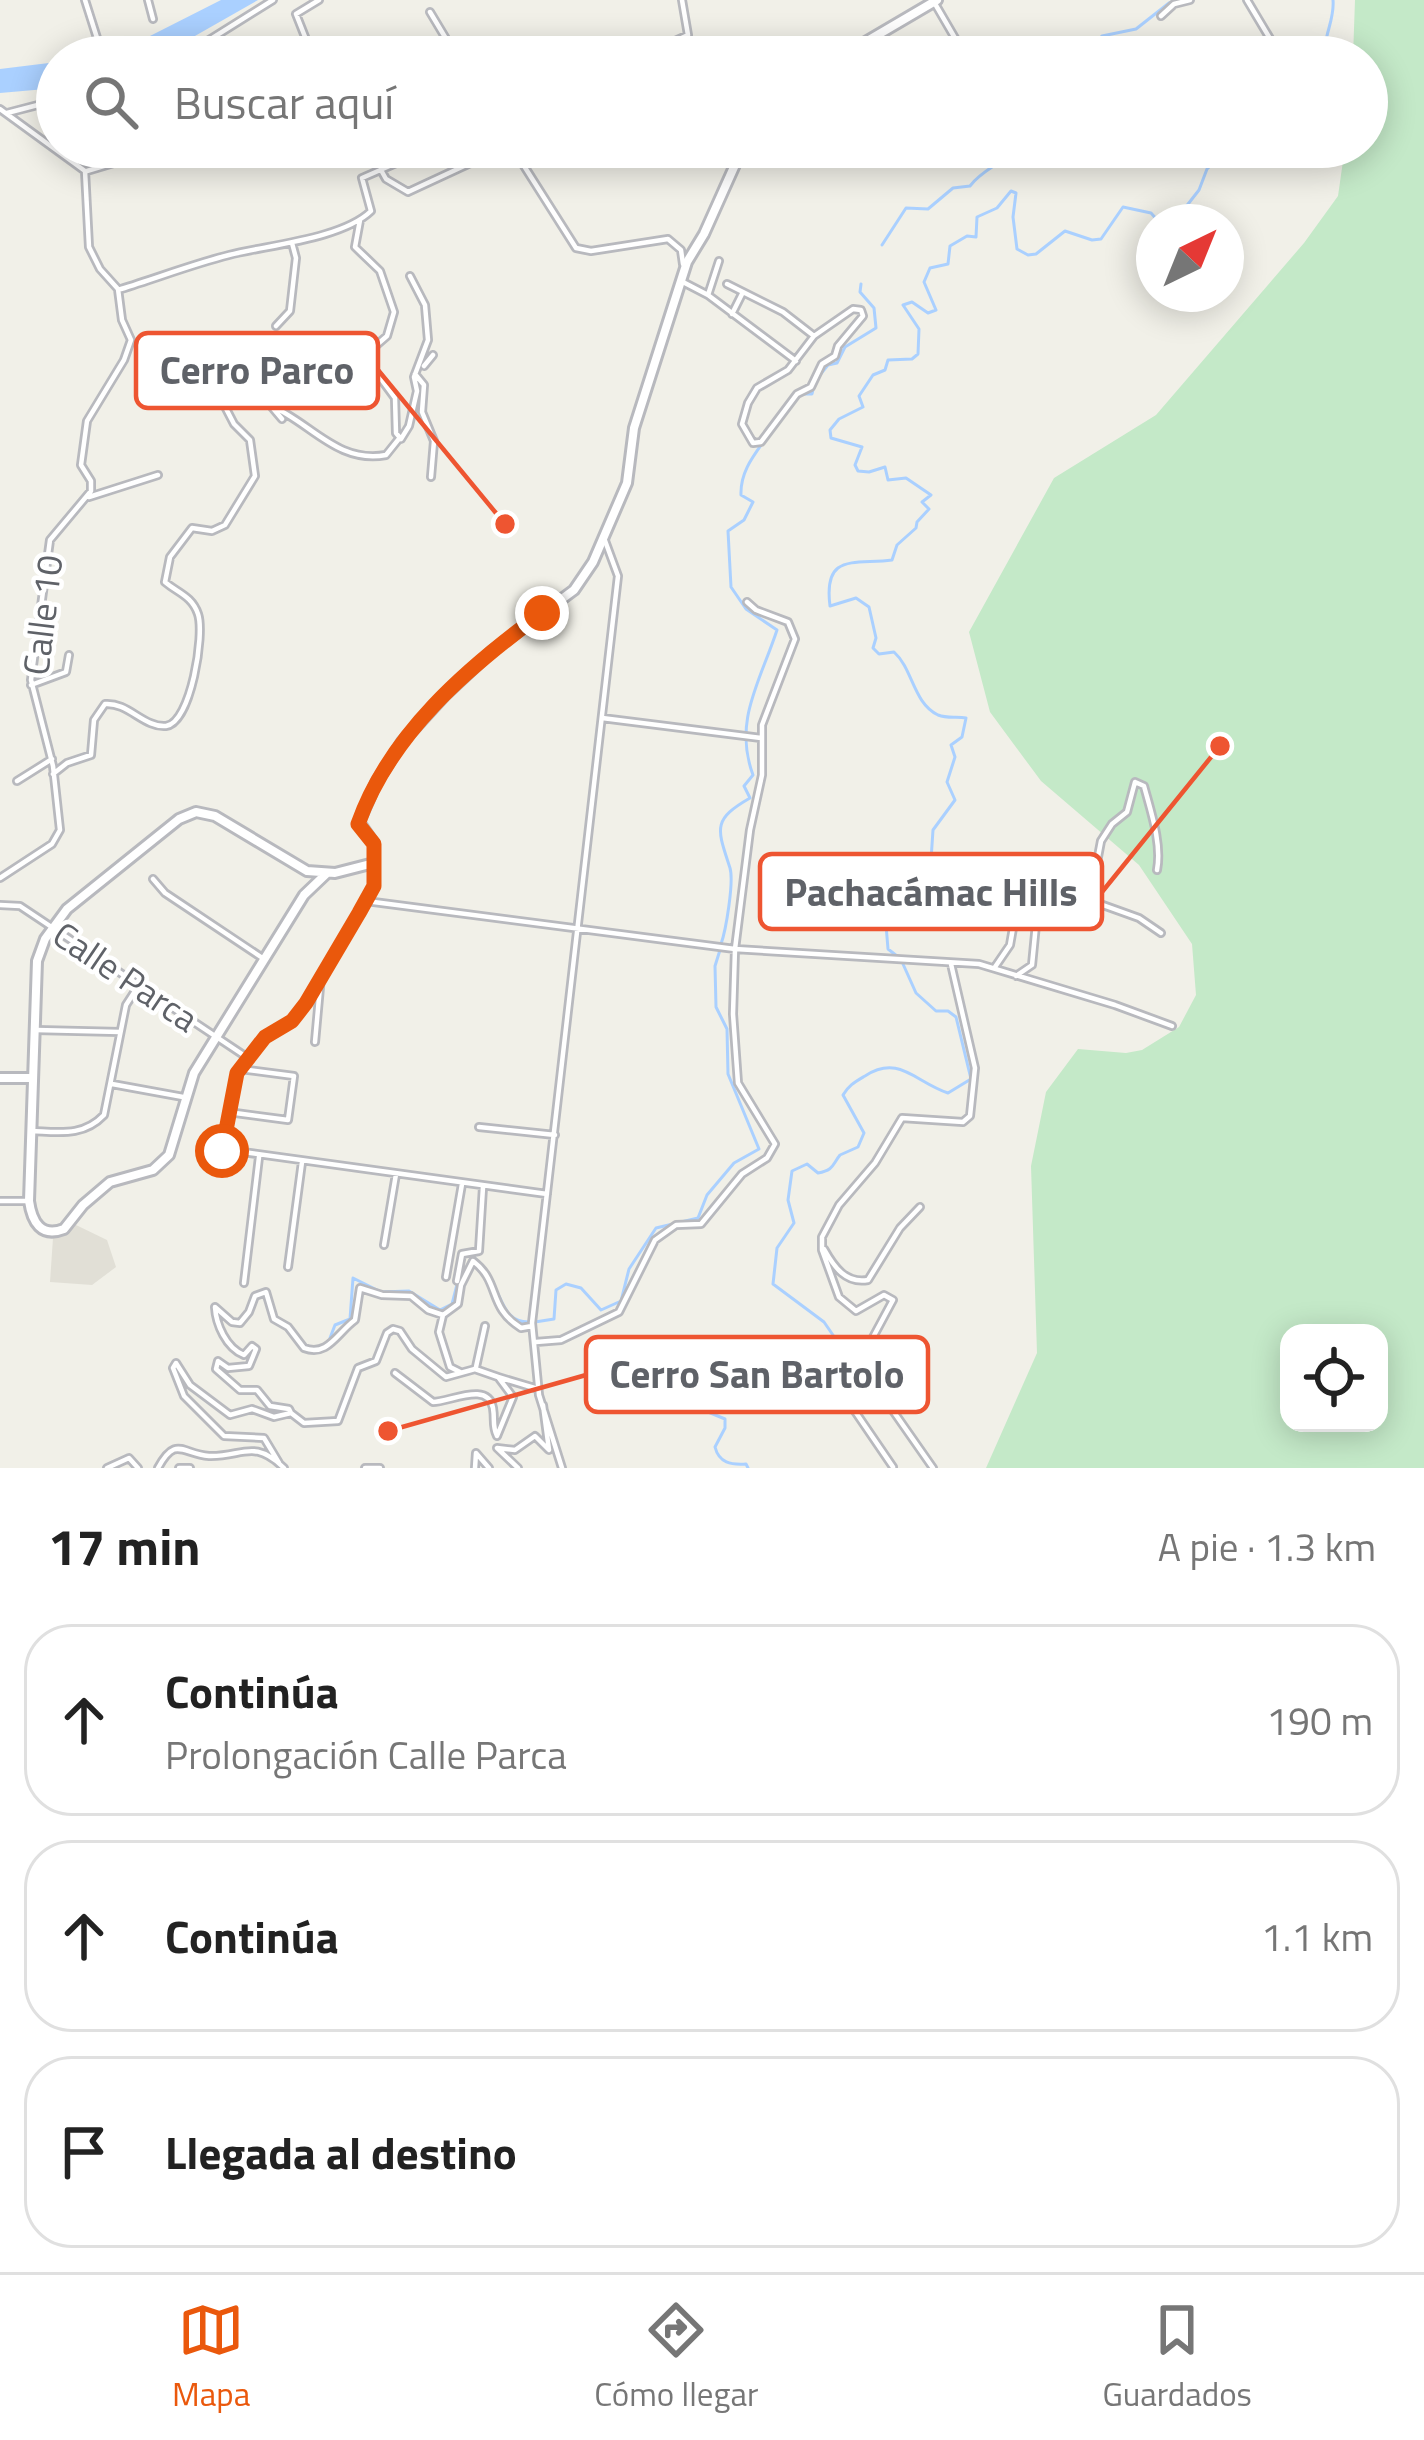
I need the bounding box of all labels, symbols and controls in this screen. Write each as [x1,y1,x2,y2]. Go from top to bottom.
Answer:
search box [36,36,1388,168]
text: Buscar aquí [174,68,394,136]
icon: search [78,69,144,135]
north arrow [1136,204,1244,312]
callout: Cerro Parco [136,333,378,408]
text: Cerro Parco [160,340,354,399]
street label: Calle 10 [7,552,77,678]
route end [515,586,569,640]
callout: Pachacámac Hills [760,854,1102,929]
text: Pachacámac Hills [784,862,1078,921]
street label: Calle Parca [42,907,210,1045]
route start [195,1124,249,1178]
map controls [1280,1324,1388,1432]
button: locate [1280,1324,1388,1432]
callout: Cerro San Bartolo [586,1337,928,1412]
text: Cerro San Bartolo [610,1344,904,1403]
text: 17 min [48,1507,201,1585]
text: A pie · 1.3 km [1158,1517,1376,1576]
text: Continúa [165,1657,339,1725]
icon: ahead [51,1687,117,1753]
text: 190 m [1266,1691,1373,1750]
text: Prolongación Calle Parca [165,1725,567,1784]
text: Continúa [165,1902,339,1970]
icon: ahead [51,1903,117,1969]
text: 1.1 km [1261,1907,1373,1966]
text: Llegada al destino [165,2118,517,2186]
icon: arrive [51,2119,117,2185]
tab: Mapa [172,2297,250,2419]
tab: Cómo llegar [594,2297,758,2419]
tab: Guardados [1102,2297,1252,2419]

